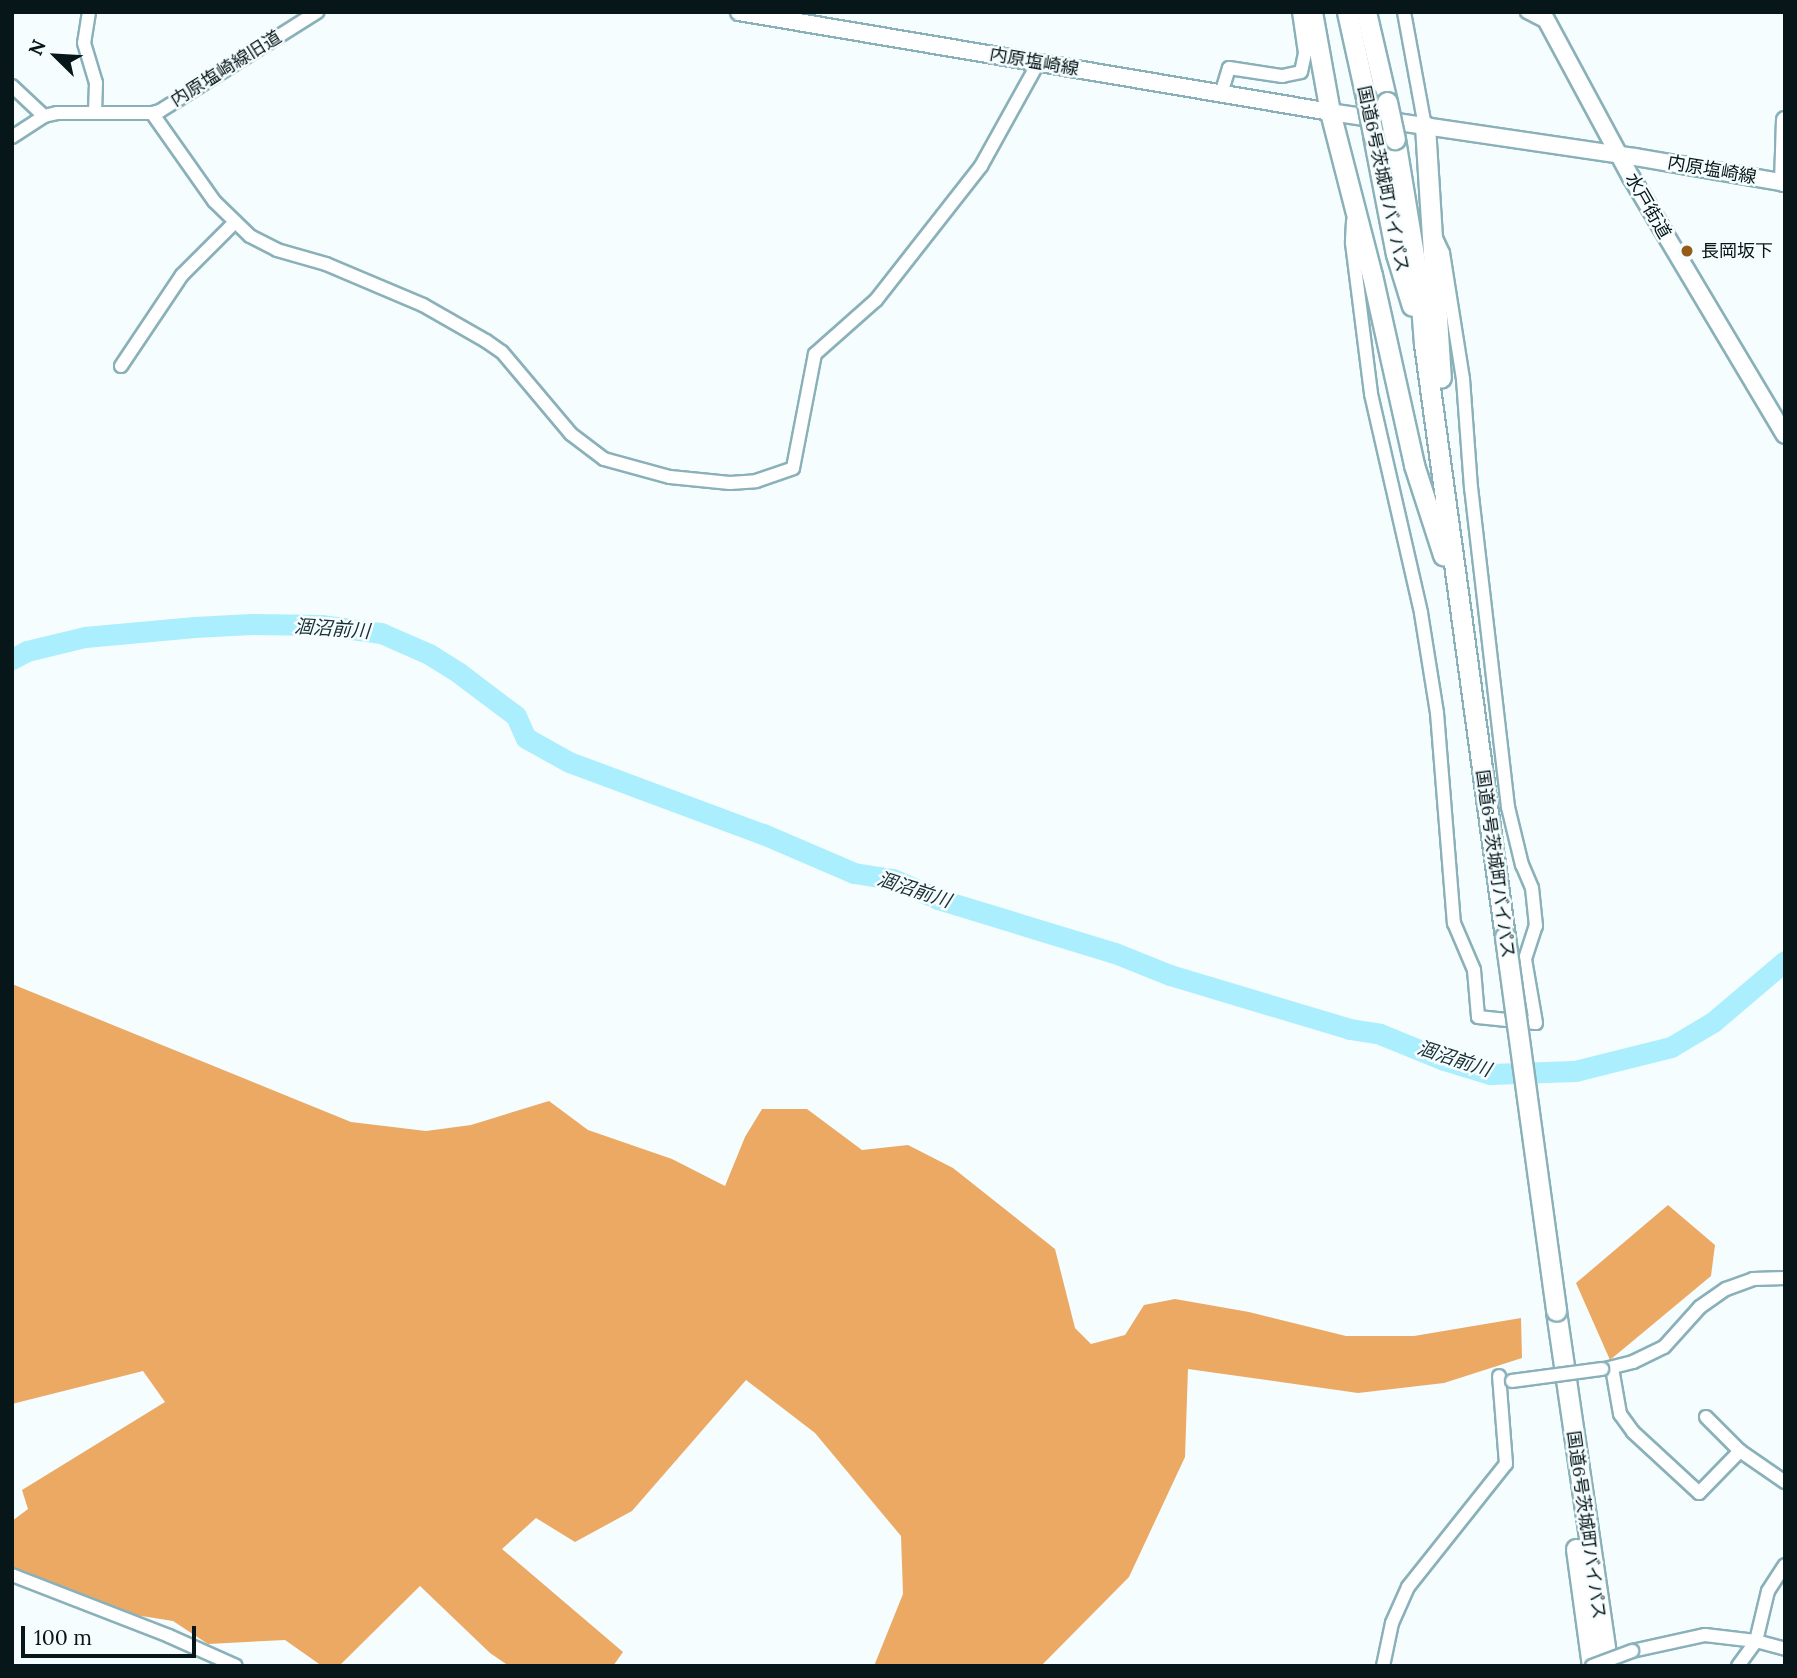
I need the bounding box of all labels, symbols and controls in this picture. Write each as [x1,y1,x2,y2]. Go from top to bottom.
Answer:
north arrow [21,21,91,91]
street label: 内原塩崎線旧道 [167,26,285,112]
text: N [23,36,51,59]
street label: 内原塩崎線 [988,44,1080,80]
street label: 国道6号茨城町バイパス [1353,84,1413,274]
street label: 内原塩崎線 [1666,152,1758,188]
street label: 水戸街道 [1621,169,1675,243]
place label: 長岡坂下 [1701,240,1773,262]
marker: 長岡坂下 [1679,243,1695,259]
water label: 涸沼前川 [293,615,371,643]
street label: 国道6号茨城町バイパス [1471,768,1519,960]
water label: 涸沼前川 [874,867,954,913]
water label: 涸沼前川 [1414,1036,1494,1082]
street label: 国道6号茨城町バイパス [1562,1429,1610,1621]
scale bar [24,1612,200,1656]
text: 100 m [34,1624,92,1651]

